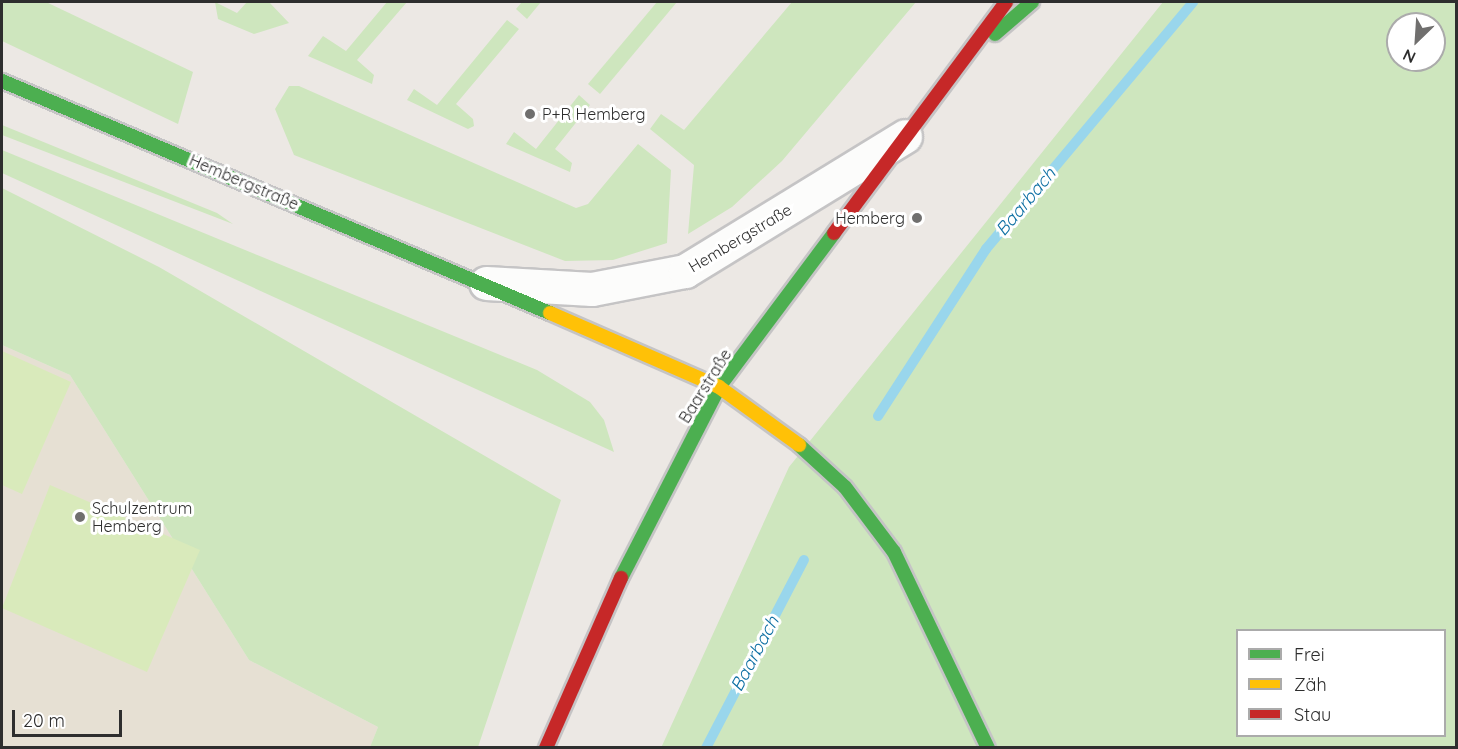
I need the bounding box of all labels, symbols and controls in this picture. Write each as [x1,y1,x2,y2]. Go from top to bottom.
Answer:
north arrow [1386,12,1446,72]
text: N [1400,45,1419,68]
place label: P+R Hemberg [542,104,645,124]
marker: P+R Hemberg [523,107,537,121]
street label: Hembergstraße [186,150,302,214]
water label: Baarbach [991,164,1061,240]
street label: Hembergstraße [685,200,795,276]
place label: Hemberg [835,208,905,228]
marker: Hemberg [910,211,924,225]
street label: Baarstraße [675,346,735,426]
place label: Schulzentrum Hemberg [92,498,192,536]
marker: Schulzentrum Hemberg [73,510,87,524]
water label: Baarbach [726,613,784,695]
legend [1236,629,1446,737]
text: Frei [1294,643,1325,666]
text: Zäh [1294,673,1327,696]
scale bar [15,698,124,736]
text: Stau [1294,703,1331,726]
text: 20 m [23,709,65,732]

